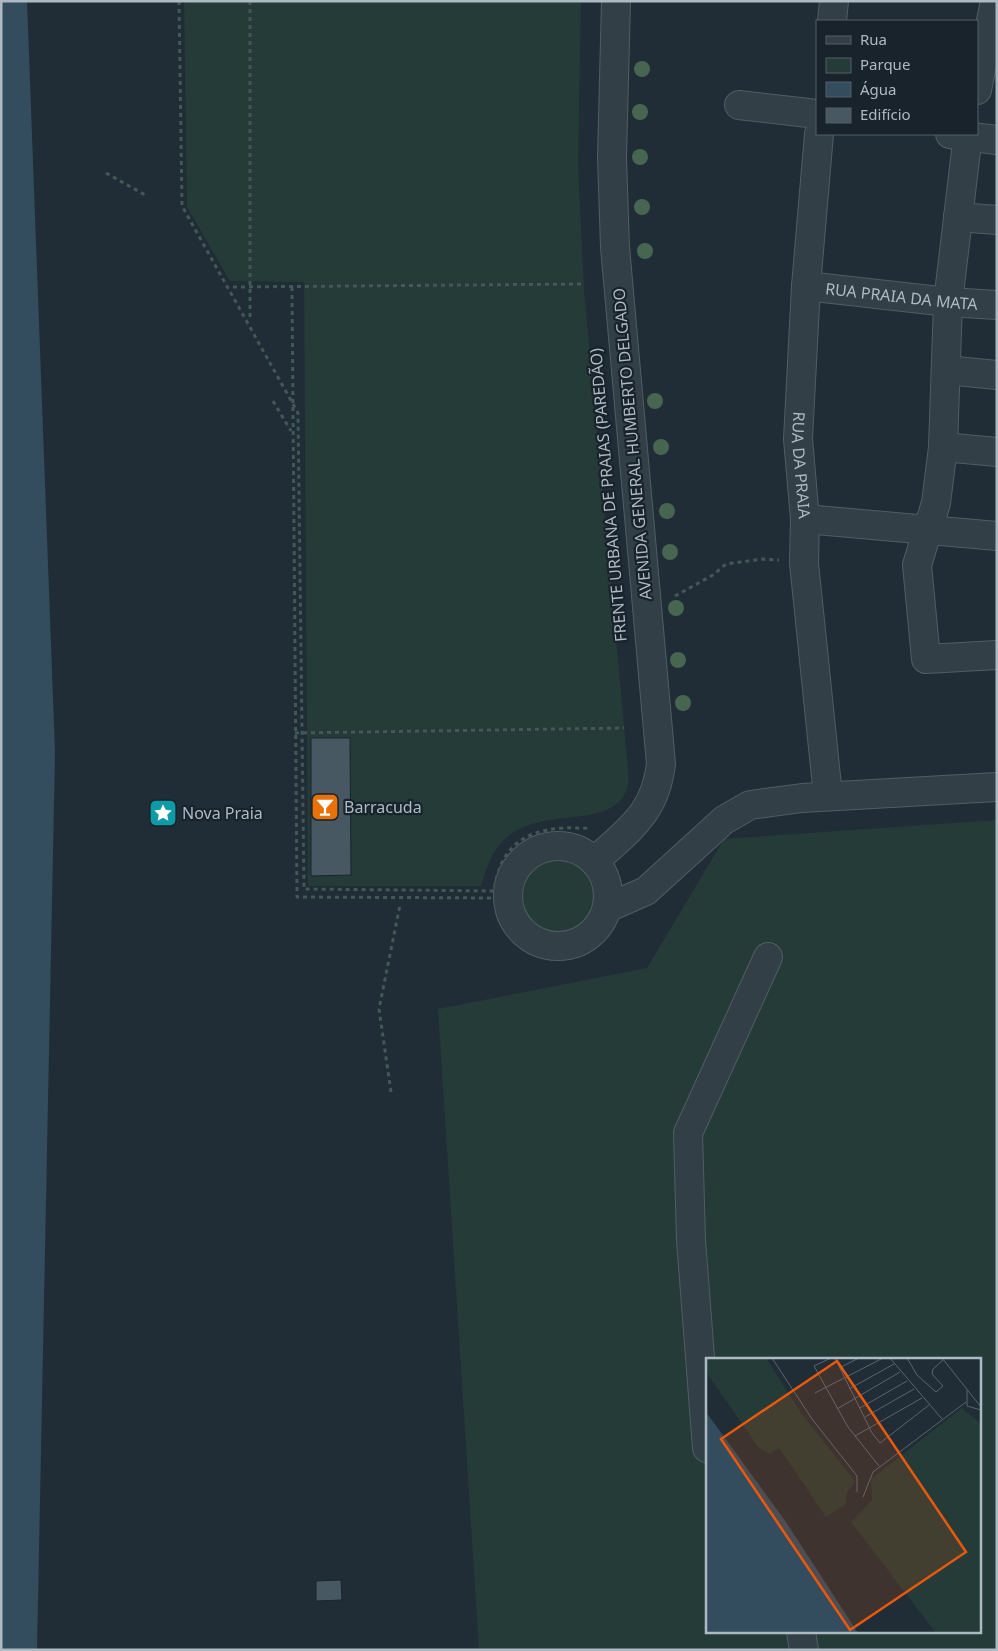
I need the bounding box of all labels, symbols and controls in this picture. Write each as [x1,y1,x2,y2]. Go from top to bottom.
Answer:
legend [816,20,978,135]
text: Rua [860,29,887,49]
text: Parque [860,54,910,74]
text: Água [860,79,897,99]
text: Edifício [860,104,911,124]
street label: RUA PRAIA DA MATA [824,277,979,315]
street label: AVENIDA GENERAL HUMBERTO DELGADO [607,287,657,601]
street label: FRENTE URBANA DE PRAIAS (PAREDÃO) [584,347,632,643]
street label: RUA DA PRAIA [787,411,816,520]
bar icon: Barracuda [310,792,340,822]
place label: Barracuda [344,796,422,818]
place icon: Nova Praia [148,798,178,828]
place label: Nova Praia [182,802,263,824]
inset map [706,1358,980,1634]

